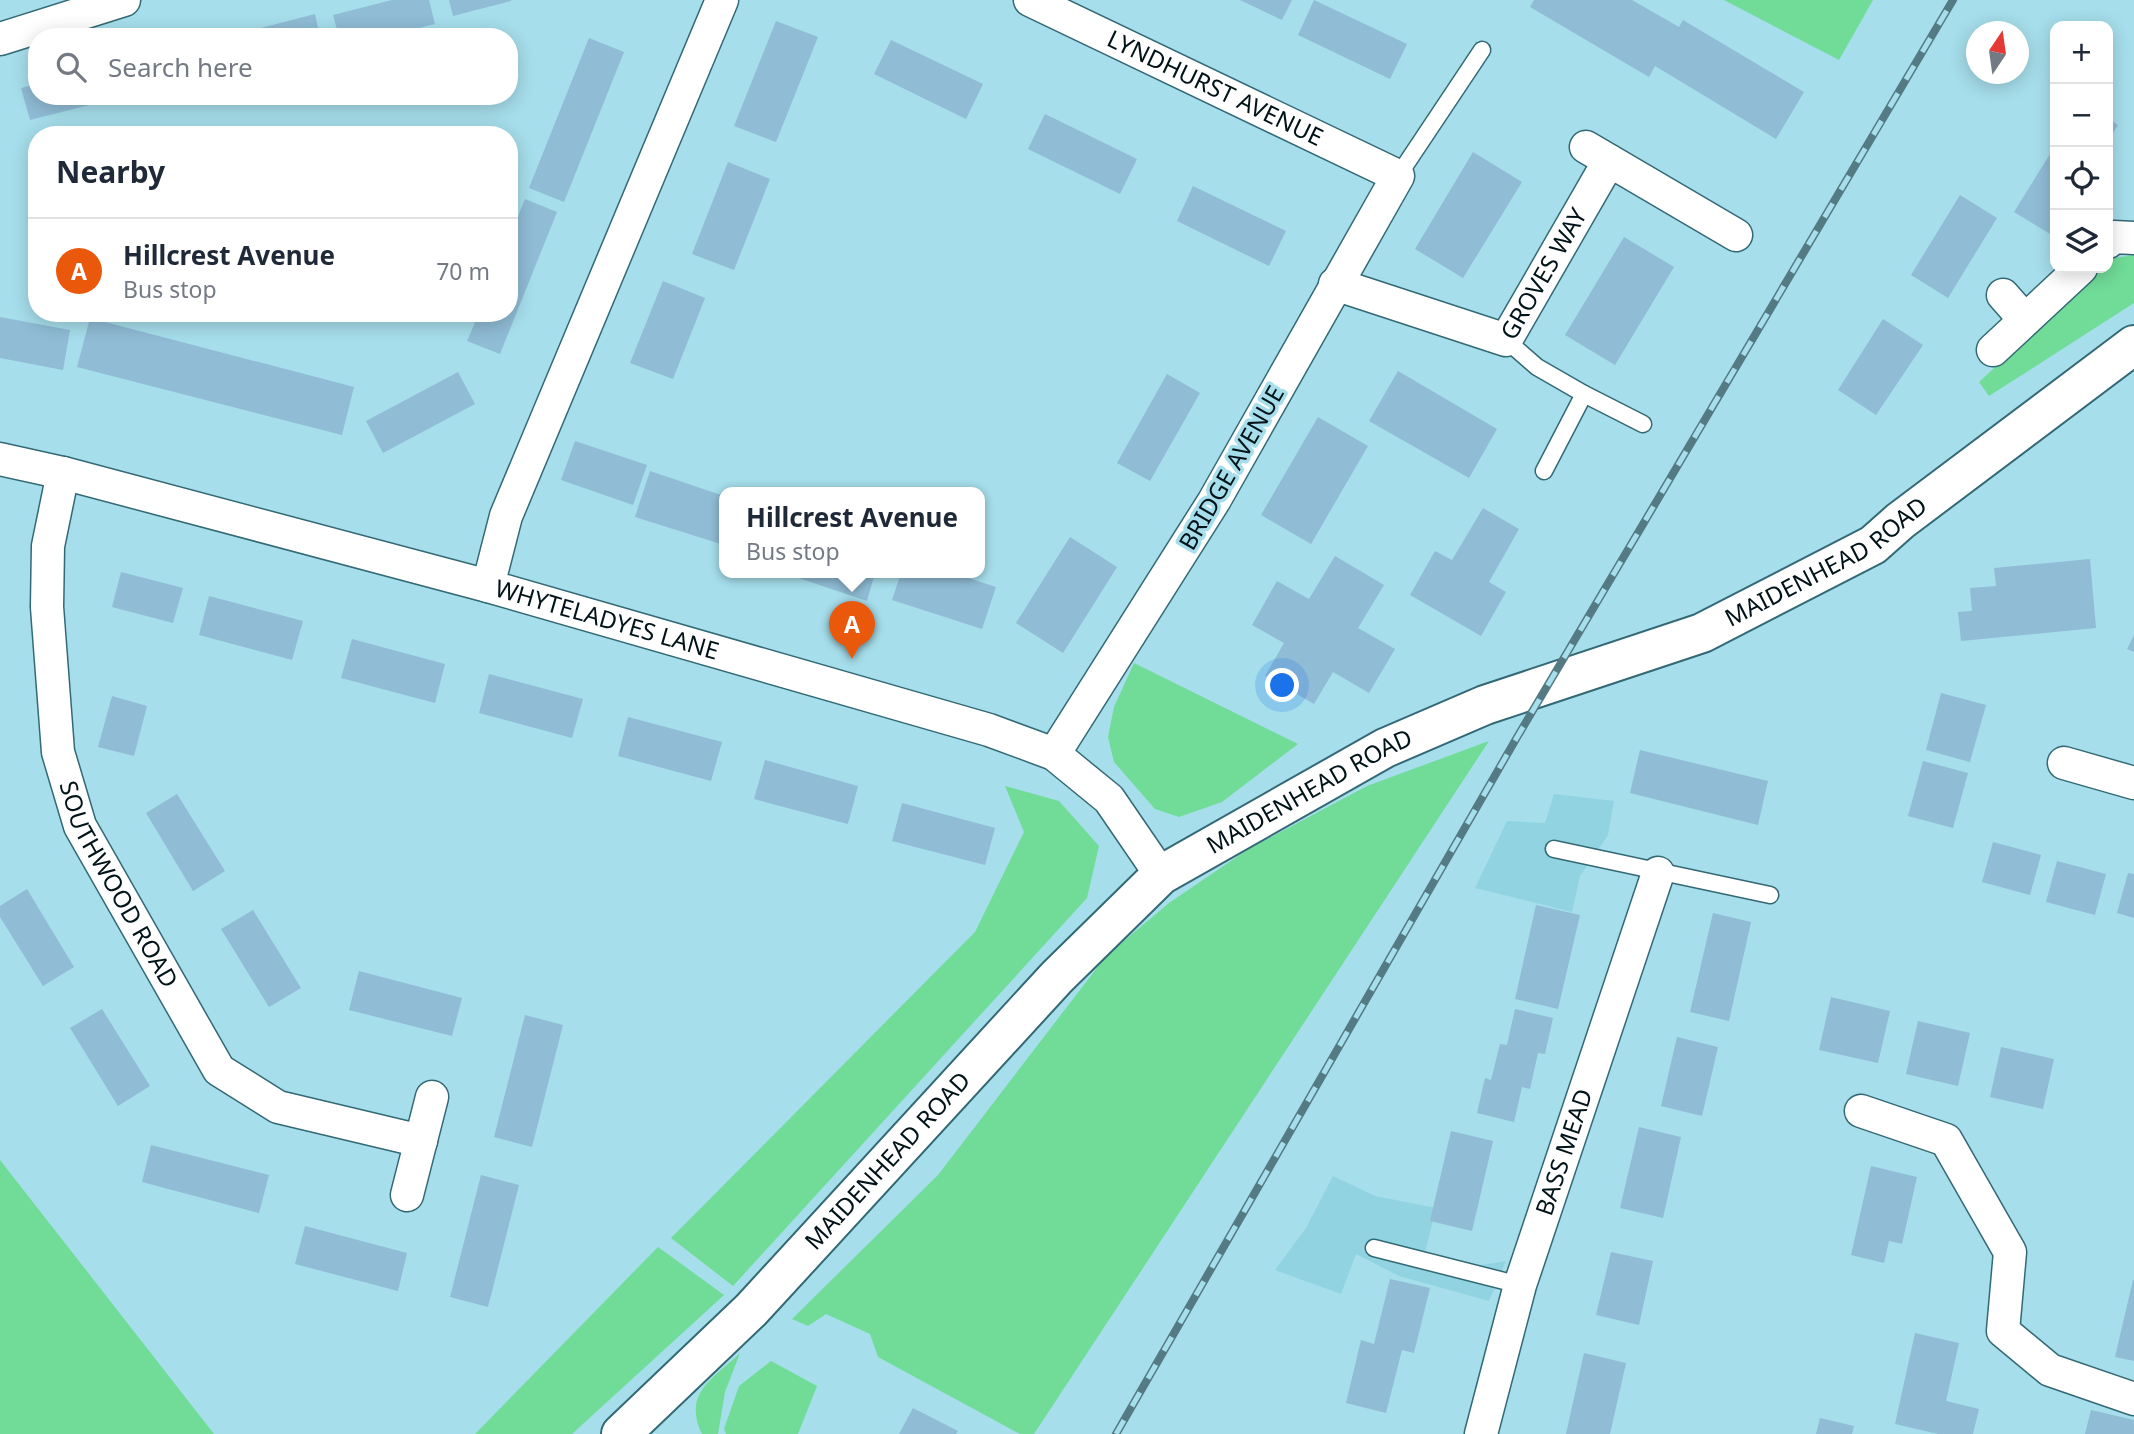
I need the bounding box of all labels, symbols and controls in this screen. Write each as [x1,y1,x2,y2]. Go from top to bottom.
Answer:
street label: LYNDHURST AVENUE [1102,21,1329,153]
north arrow [1966,21,2029,84]
map controls [2050,21,2113,273]
button: + [2050,21,2113,84]
search box [28,28,518,105]
icon: search [52,48,90,86]
text: Search here [108,49,253,85]
button: − [2050,84,2113,147]
button: locate [2050,147,2113,210]
text: Nearby [56,151,165,192]
street label: GROVES WAY [1492,201,1594,345]
button: layers [2050,210,2113,273]
text: Hillcrest Avenue [123,237,335,273]
text: A [71,255,87,287]
text: 70 m [436,255,490,287]
text: Bus stop [123,273,217,305]
street label: BRIDGE AVENUE [1170,379,1291,555]
popup [719,487,985,578]
street label: MAIDENHEAD ROAD [1719,488,1933,633]
text: Hillcrest Avenue [746,499,958,535]
text: Bus stop [746,535,840,567]
street label: WHYTELADYES LANE [491,571,723,667]
pin: A [829,601,875,659]
your location [1265,668,1299,702]
street label: MAIDENHEAD ROAD [1200,720,1417,861]
street label: SOUTHWOOD ROAD [52,777,187,993]
street label: MAIDENHEAD ROAD [797,1064,977,1256]
street label: BASS MEAD [1526,1084,1600,1219]

